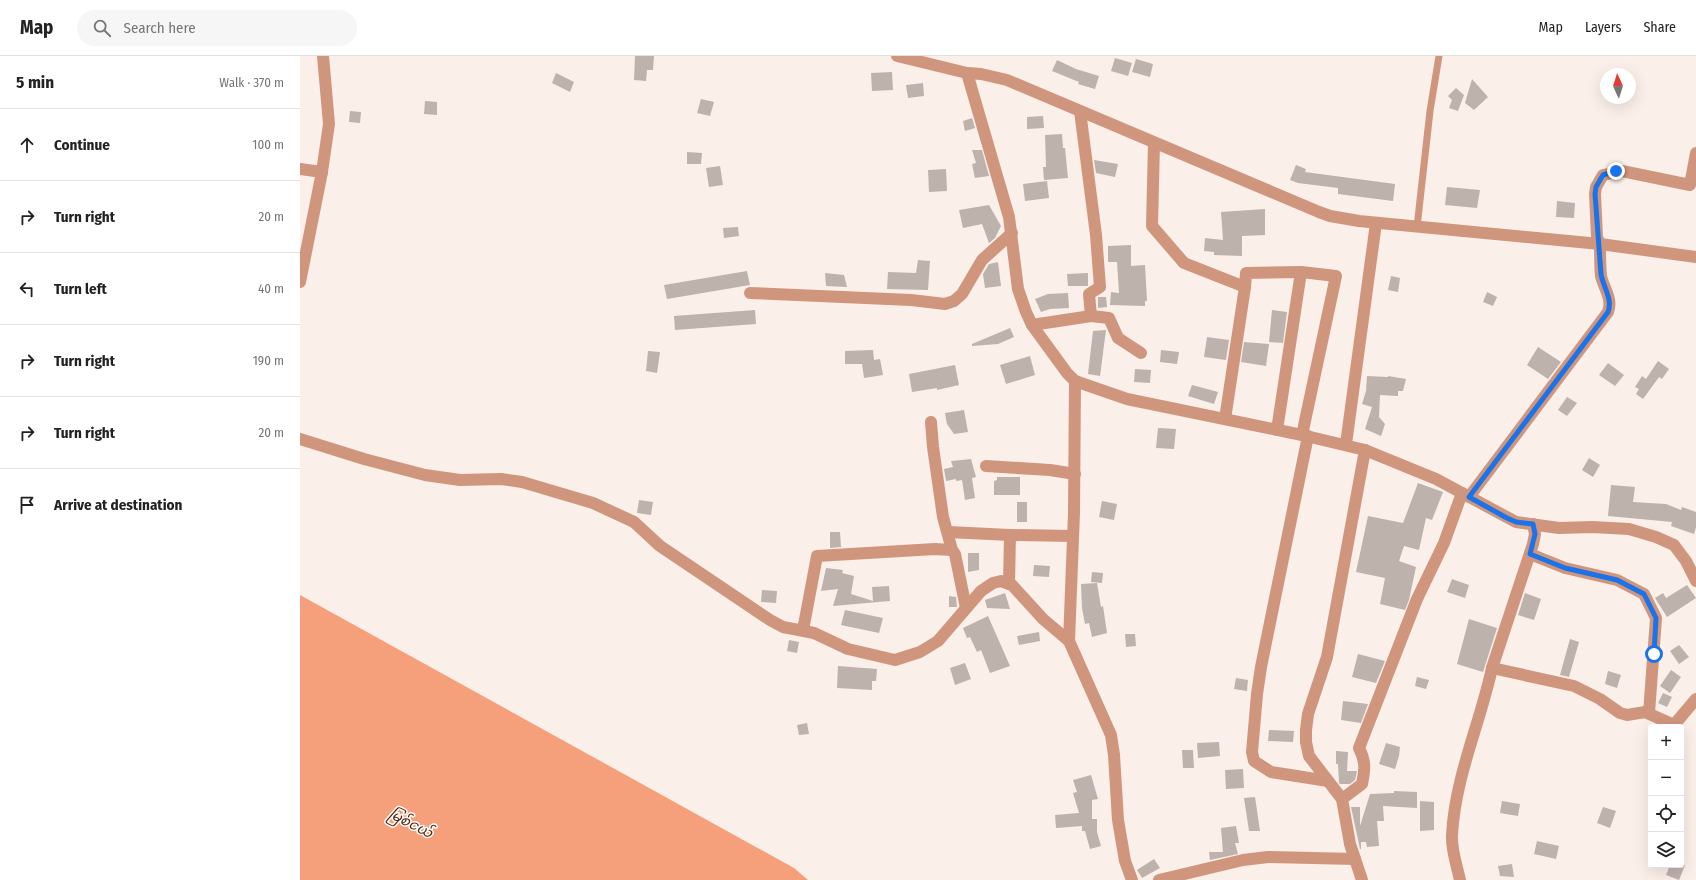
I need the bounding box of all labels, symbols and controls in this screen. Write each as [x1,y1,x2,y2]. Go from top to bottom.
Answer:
search box [77,10,357,46]
text: Map [20,16,53,39]
icon: search [91,17,113,39]
text: Search here [123,19,196,37]
text: Map [1539,19,1563,36]
text: Layers [1585,19,1621,36]
text: Share [1643,19,1676,36]
north arrow [1600,68,1636,104]
text: 5 min [16,72,54,93]
text: Walk · 370 m [219,75,284,90]
icon: ahead [16,134,38,156]
text: Continue [54,136,110,154]
text: 100 m [252,137,284,152]
route end [1607,162,1625,180]
icon: right [16,206,38,228]
text: Turn right [54,208,115,226]
text: 20 m [258,209,284,224]
icon: left [16,278,38,300]
text: Turn left [54,280,107,298]
text: 40 m [258,281,284,296]
icon: right [16,350,38,372]
text: Turn right [54,352,115,370]
text: 190 m [253,353,284,368]
icon: right [16,422,38,444]
text: Turn right [54,424,115,442]
text: 20 m [258,425,284,440]
icon: arrive [16,494,38,516]
text: Arrive at destination [54,496,182,514]
route start [1645,645,1663,663]
map controls [1648,724,1684,868]
button: + [1648,724,1684,760]
button: − [1648,760,1684,796]
button: locate [1648,796,1684,832]
water label: မြစ်ငယ် [385,803,438,845]
button: layers [1648,832,1684,868]

